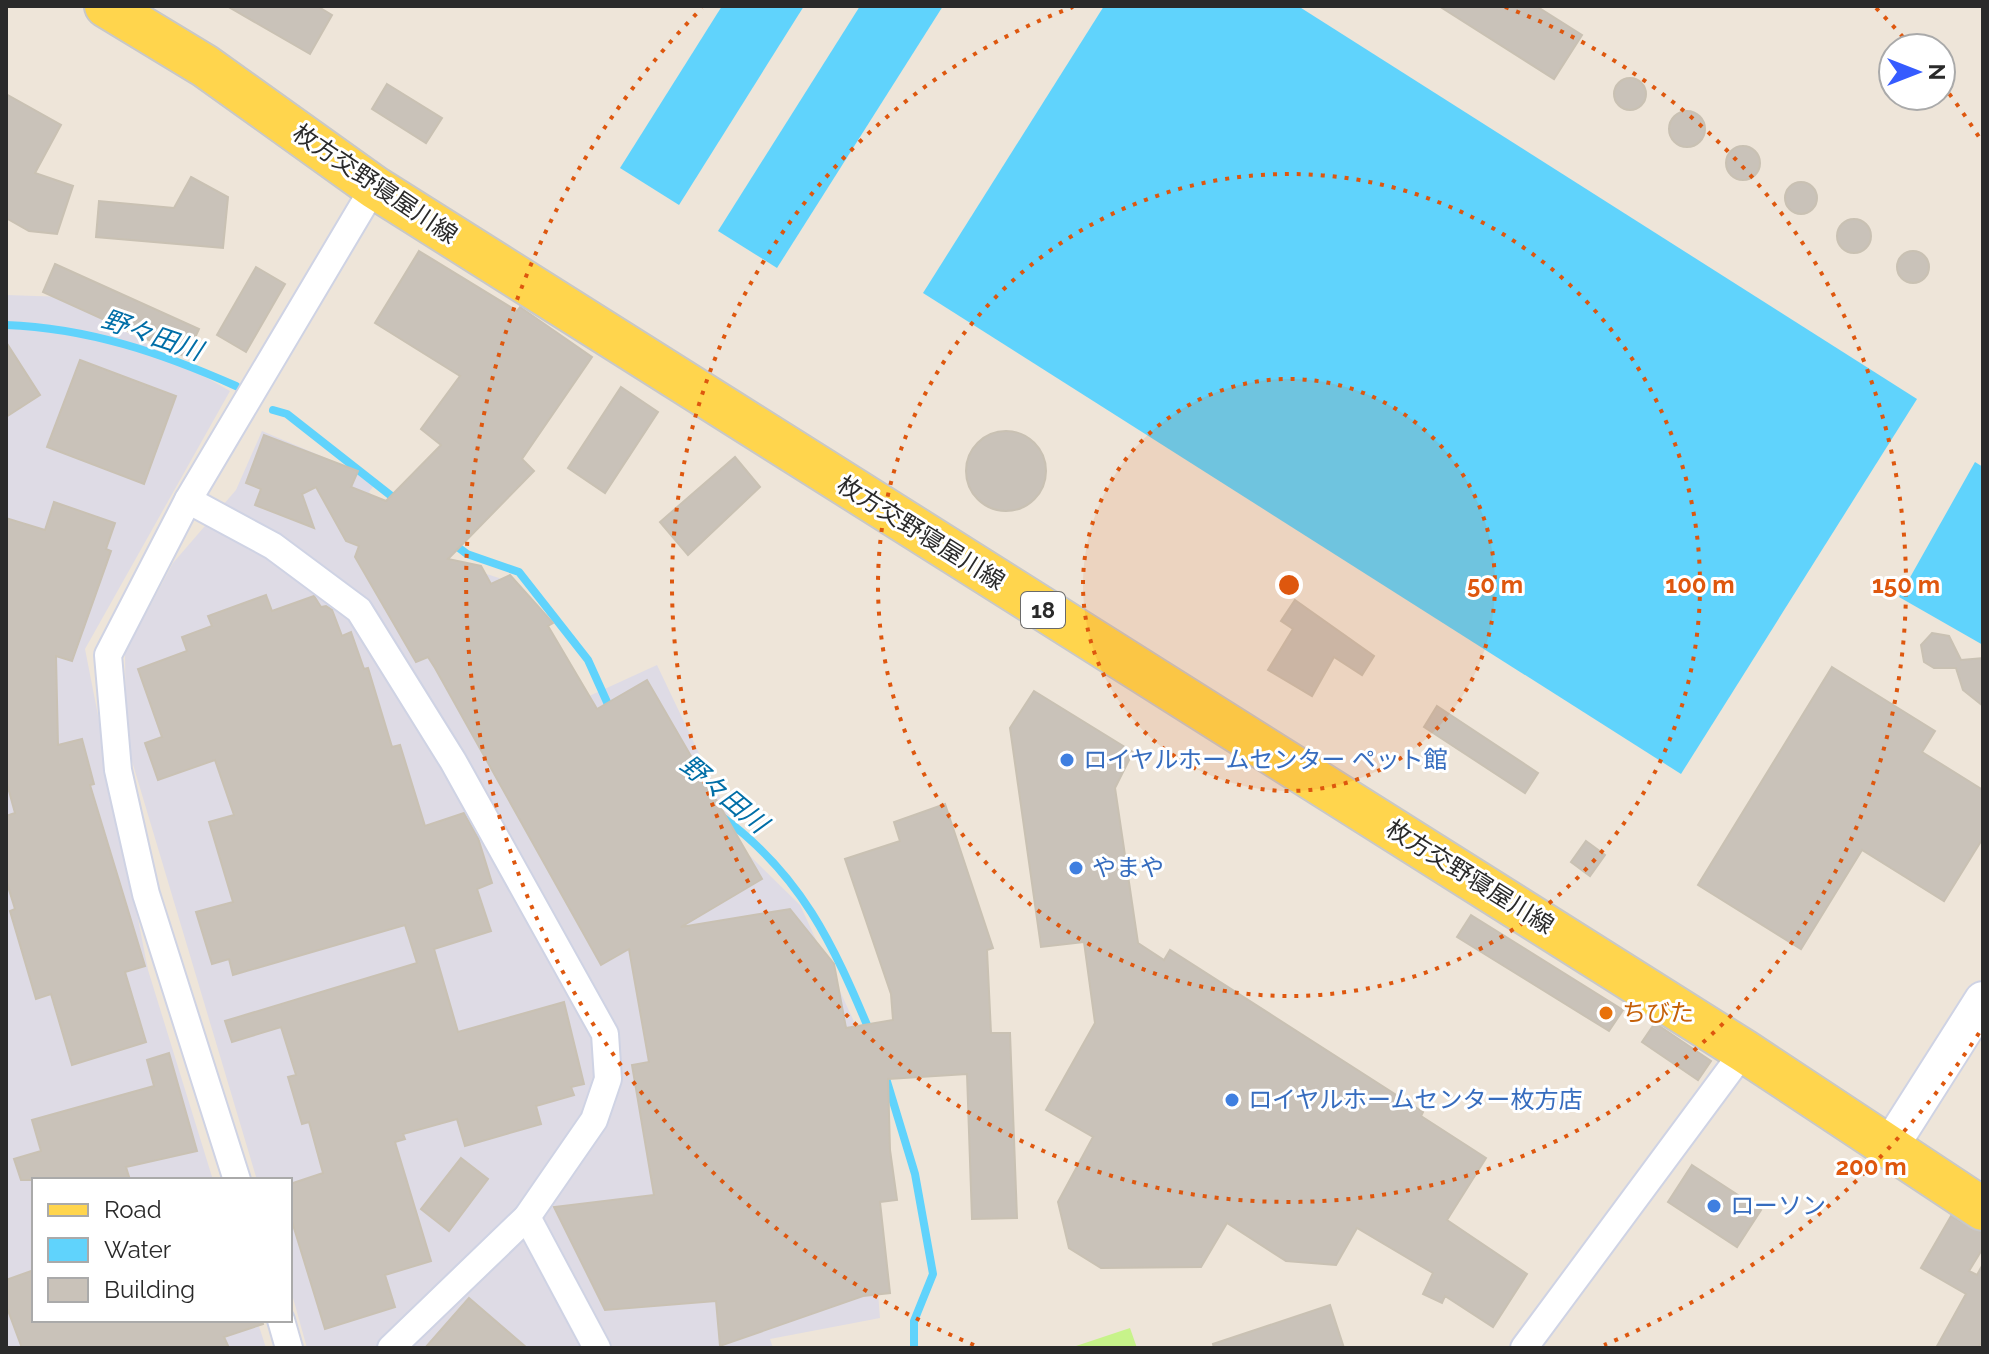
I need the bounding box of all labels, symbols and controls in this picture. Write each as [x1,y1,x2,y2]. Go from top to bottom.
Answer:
north arrow [1877,32,1957,112]
text: N [1924,64,1950,80]
street label: 枚方交野寝屋川線 [288,118,463,249]
water label: 野々田川 [98,304,209,367]
street label: 枚方交野寝屋川線 [832,469,1010,596]
text: 50 m [1467,570,1523,599]
text: 100 m [1665,570,1735,599]
text: 150 m [1872,570,1940,599]
centre of rings [1275,571,1303,599]
road number: 18 [1021,592,1065,628]
place label: ロイヤルホームセンター ペット館 [1083,745,1448,774]
water label: 野々田川 [675,749,776,841]
marker: ロイヤルホームセンター ペット館 [1058,751,1076,769]
street label: 枚方交野寝屋川線 [1381,813,1559,940]
place label: やまや [1092,853,1164,882]
marker: やまや [1067,859,1085,877]
place label: ちびた [1622,998,1694,1027]
marker: ちびた [1597,1004,1615,1022]
place label: ロイヤルホームセンター枚方店 [1248,1085,1583,1114]
marker: ロイヤルホームセンター枚方店 [1223,1091,1241,1109]
text: 200 m [1835,1152,1907,1181]
legend [32,1178,292,1322]
place label: ローソン [1730,1191,1826,1220]
text: Road [104,1195,162,1224]
marker: ローソン [1705,1197,1723,1215]
text: Water [104,1235,172,1264]
text: Building [104,1275,195,1304]

